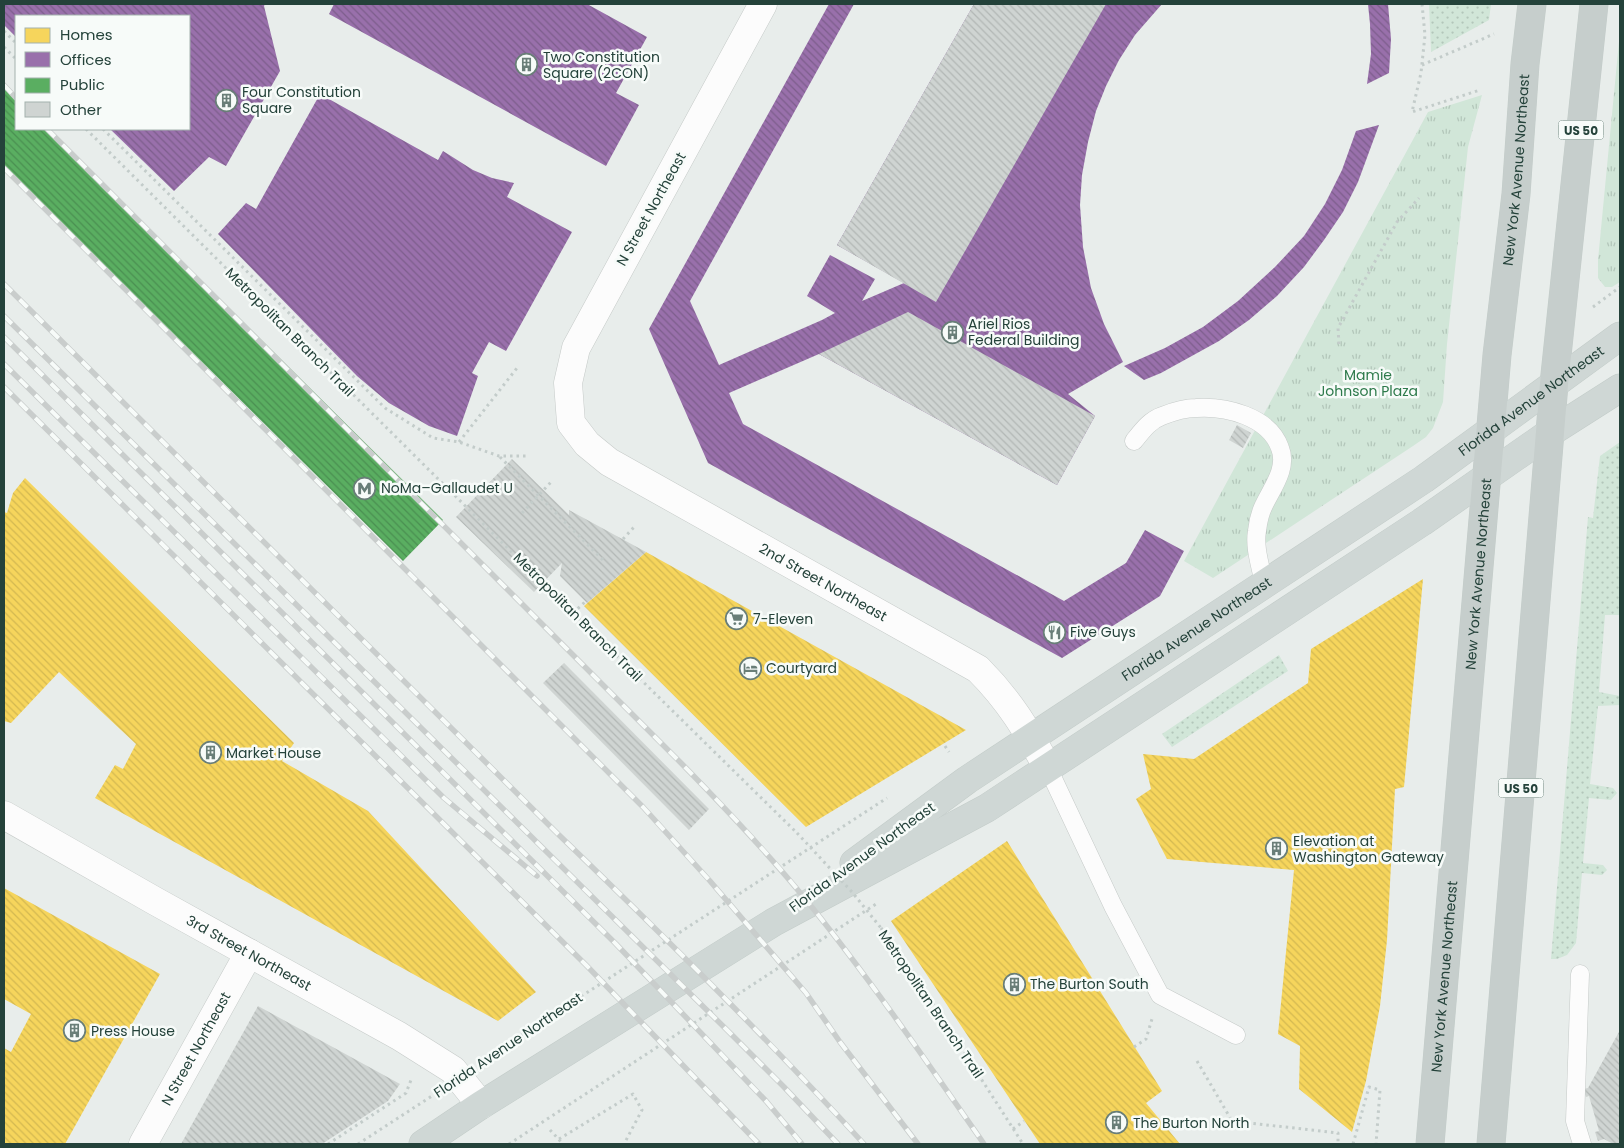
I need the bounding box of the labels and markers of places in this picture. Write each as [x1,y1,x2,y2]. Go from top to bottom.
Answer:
place label: Two Constitution Square (2CON) [543,47,660,83]
building icon: Two Constitution Square (2CON) [515,53,539,77]
place label: Four Constitution Square [242,82,361,118]
building icon: Four Constitution Square [214,88,238,112]
place label: Ariel Rios Federal Building [968,314,1080,350]
building icon: Ariel Rios Federal Building [940,320,964,344]
metro station icon: NoMa–Gallaudet U [353,476,377,500]
place label: NoMa–Gallaudet U [381,478,513,498]
supermarket icon: 7-Eleven [725,607,749,631]
place label: 7-Eleven [753,609,813,629]
restaurant icon: Five Guys [1042,620,1066,644]
place label: Five Guys [1070,622,1136,642]
hotel icon: Courtyard [738,656,762,680]
place label: Courtyard [766,658,837,678]
building icon: Market House [198,741,222,765]
place label: Market House [226,743,321,763]
place label: Elevation at Washington Gateway [1293,831,1444,867]
building icon: Elevation at Washington Gateway [1265,837,1289,861]
building icon: The Burton South [1002,972,1026,996]
place label: The Burton South [1030,974,1149,994]
building icon: Press House [63,1019,87,1043]
place label: Press House [91,1021,175,1041]
building icon: The Burton North [1105,1111,1129,1135]
place label: The Burton North [1133,1113,1250,1133]

